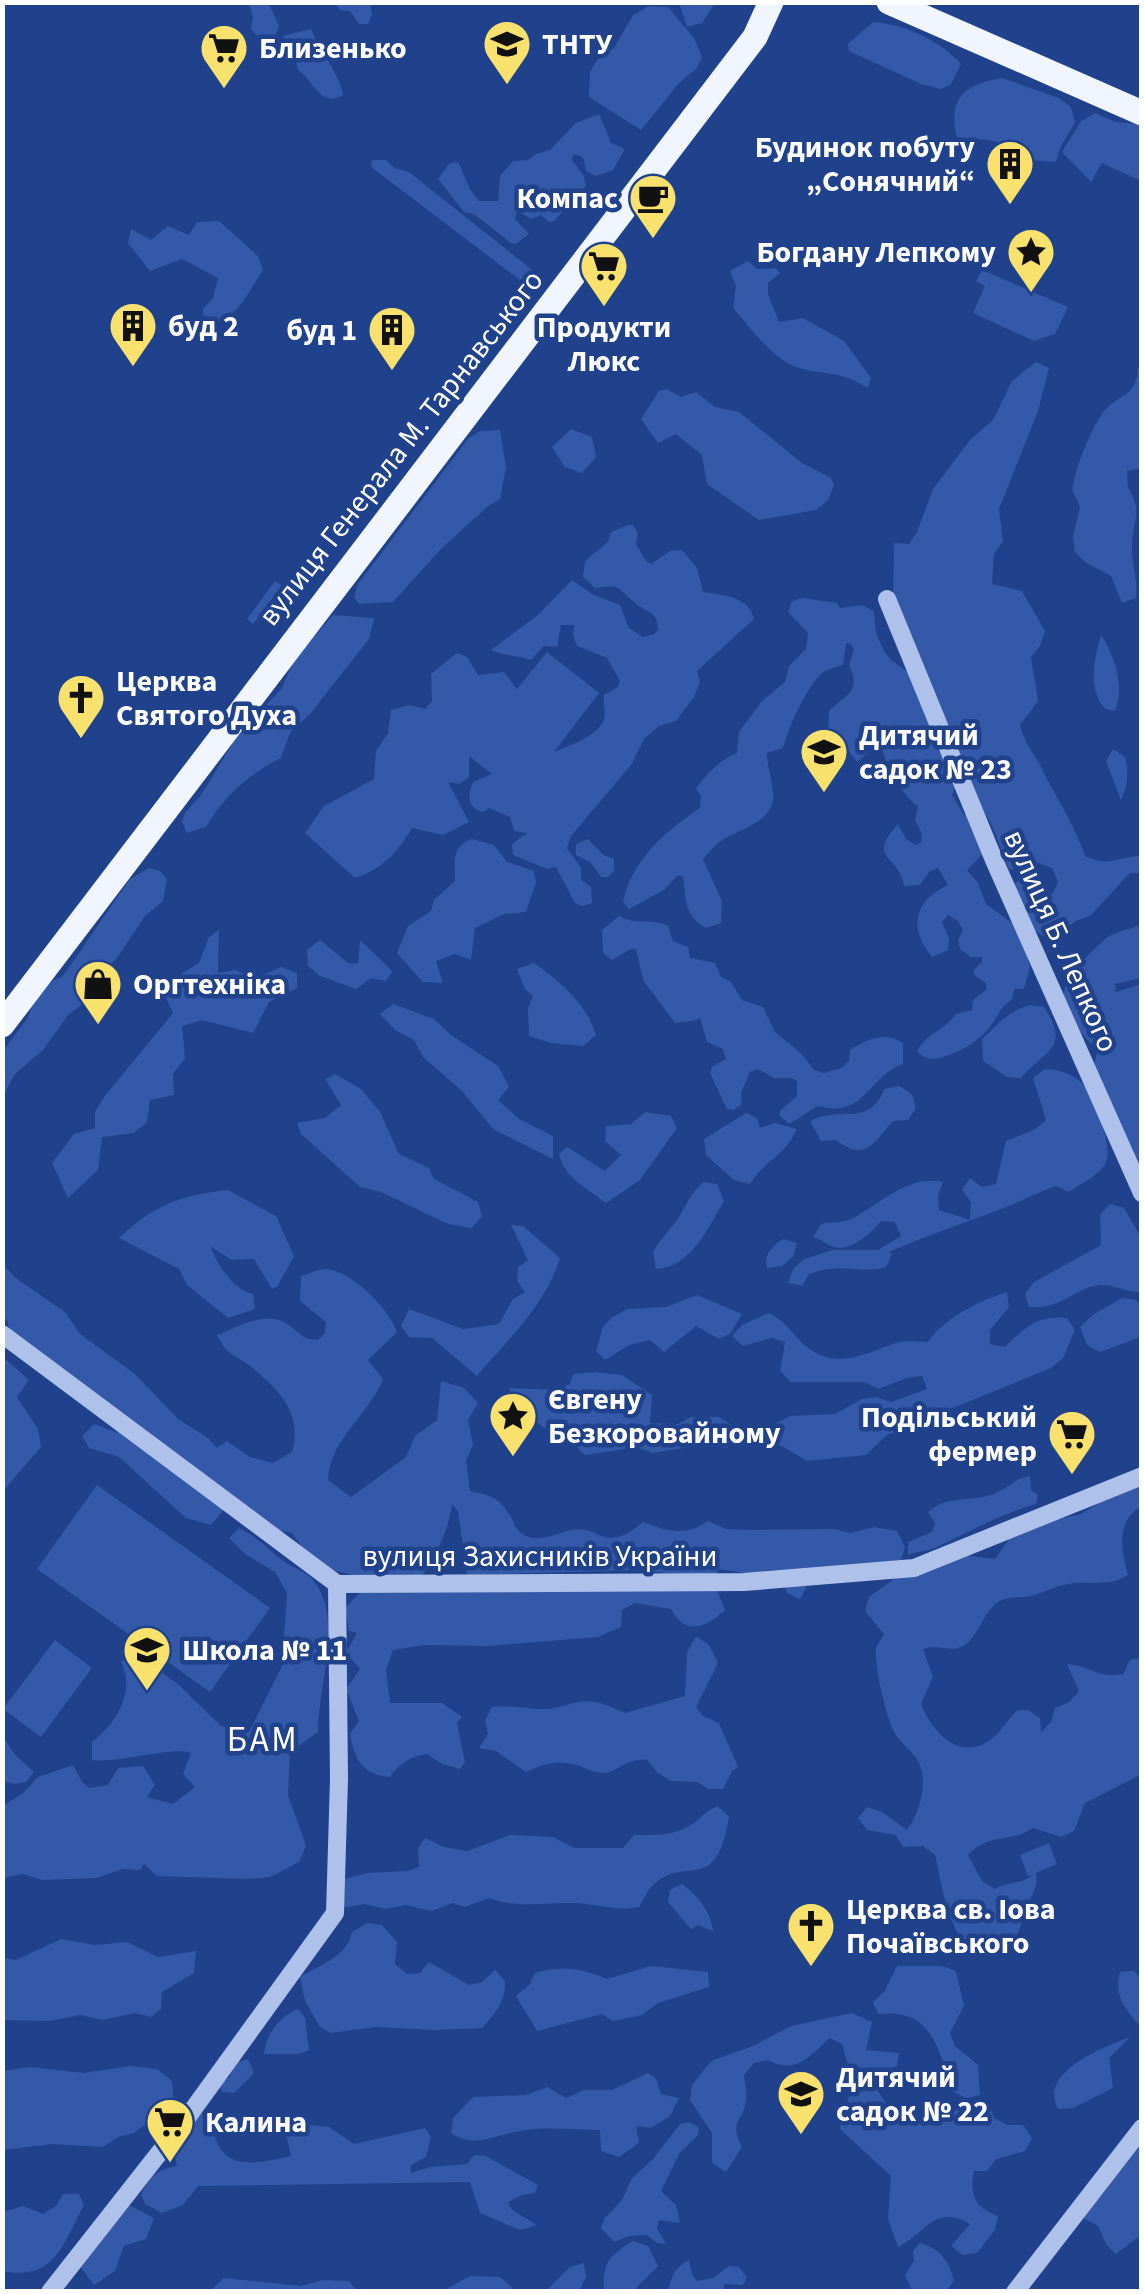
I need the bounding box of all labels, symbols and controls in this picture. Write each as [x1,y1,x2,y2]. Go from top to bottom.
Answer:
school or university icon: ТНТУ [481,18,533,86]
supermarket icon: Близенько [198,22,250,90]
place label: ТНТУ [542,23,613,66]
place label: Близенько [259,27,407,70]
place label: Будинок побуту „Сонячний“ [755,126,975,203]
building icon: Будинок побуту „Сонячний“ [984,138,1036,206]
cafe icon: Компас [627,172,679,240]
place label: Компас [517,177,618,220]
place icon: Богдану Лепкому [1005,226,1057,294]
place label: Богдану Лепкому [757,231,996,274]
supermarket icon: Продукти Люкс [578,240,630,308]
street label: вулиця Генерала М. Тарнавського [248,261,554,635]
building icon: буд 2 [107,300,159,368]
building icon: буд 1 [366,304,418,372]
place label: буд 2 [168,305,239,348]
place label: Продукти Люкс [537,306,671,383]
place label: буд 1 [286,309,357,352]
place label: Церква Святого Духа [116,660,297,737]
church icon: Церква Святого Духа [55,672,107,740]
place label: Дитячий садок № 23 [859,714,1012,791]
school or university icon: Дитячий садок № 23 [798,726,850,794]
street label: вулиця Б. Лепкого [993,823,1129,1059]
shop icon: Оргтехніка [72,958,124,1026]
place label: Оргтехніка [133,963,286,1006]
place label: Євгену Безкоровайному [548,1378,781,1455]
place icon: Євгену Безкоровайному [487,1390,539,1458]
place label: Подільський фермер [861,1396,1037,1473]
supermarket icon: Подільський фермер [1046,1408,1098,1476]
street label: вулиця Захисників України [363,1535,717,1578]
school or university icon: Школа № 11 [121,1624,173,1692]
place label: Школа № 11 [182,1629,347,1672]
district label: БАМ [227,1715,299,1765]
place label: Церква св. Іова Почаївського [846,1888,1056,1965]
church icon: Церква св. Іова Почаївського [785,1900,837,1968]
place label: Дитячий садок № 22 [836,2056,989,2133]
school or university icon: Дитячий садок № 22 [775,2068,827,2136]
supermarket icon: Калина [144,2096,196,2164]
place label: Калина [205,2101,307,2144]

